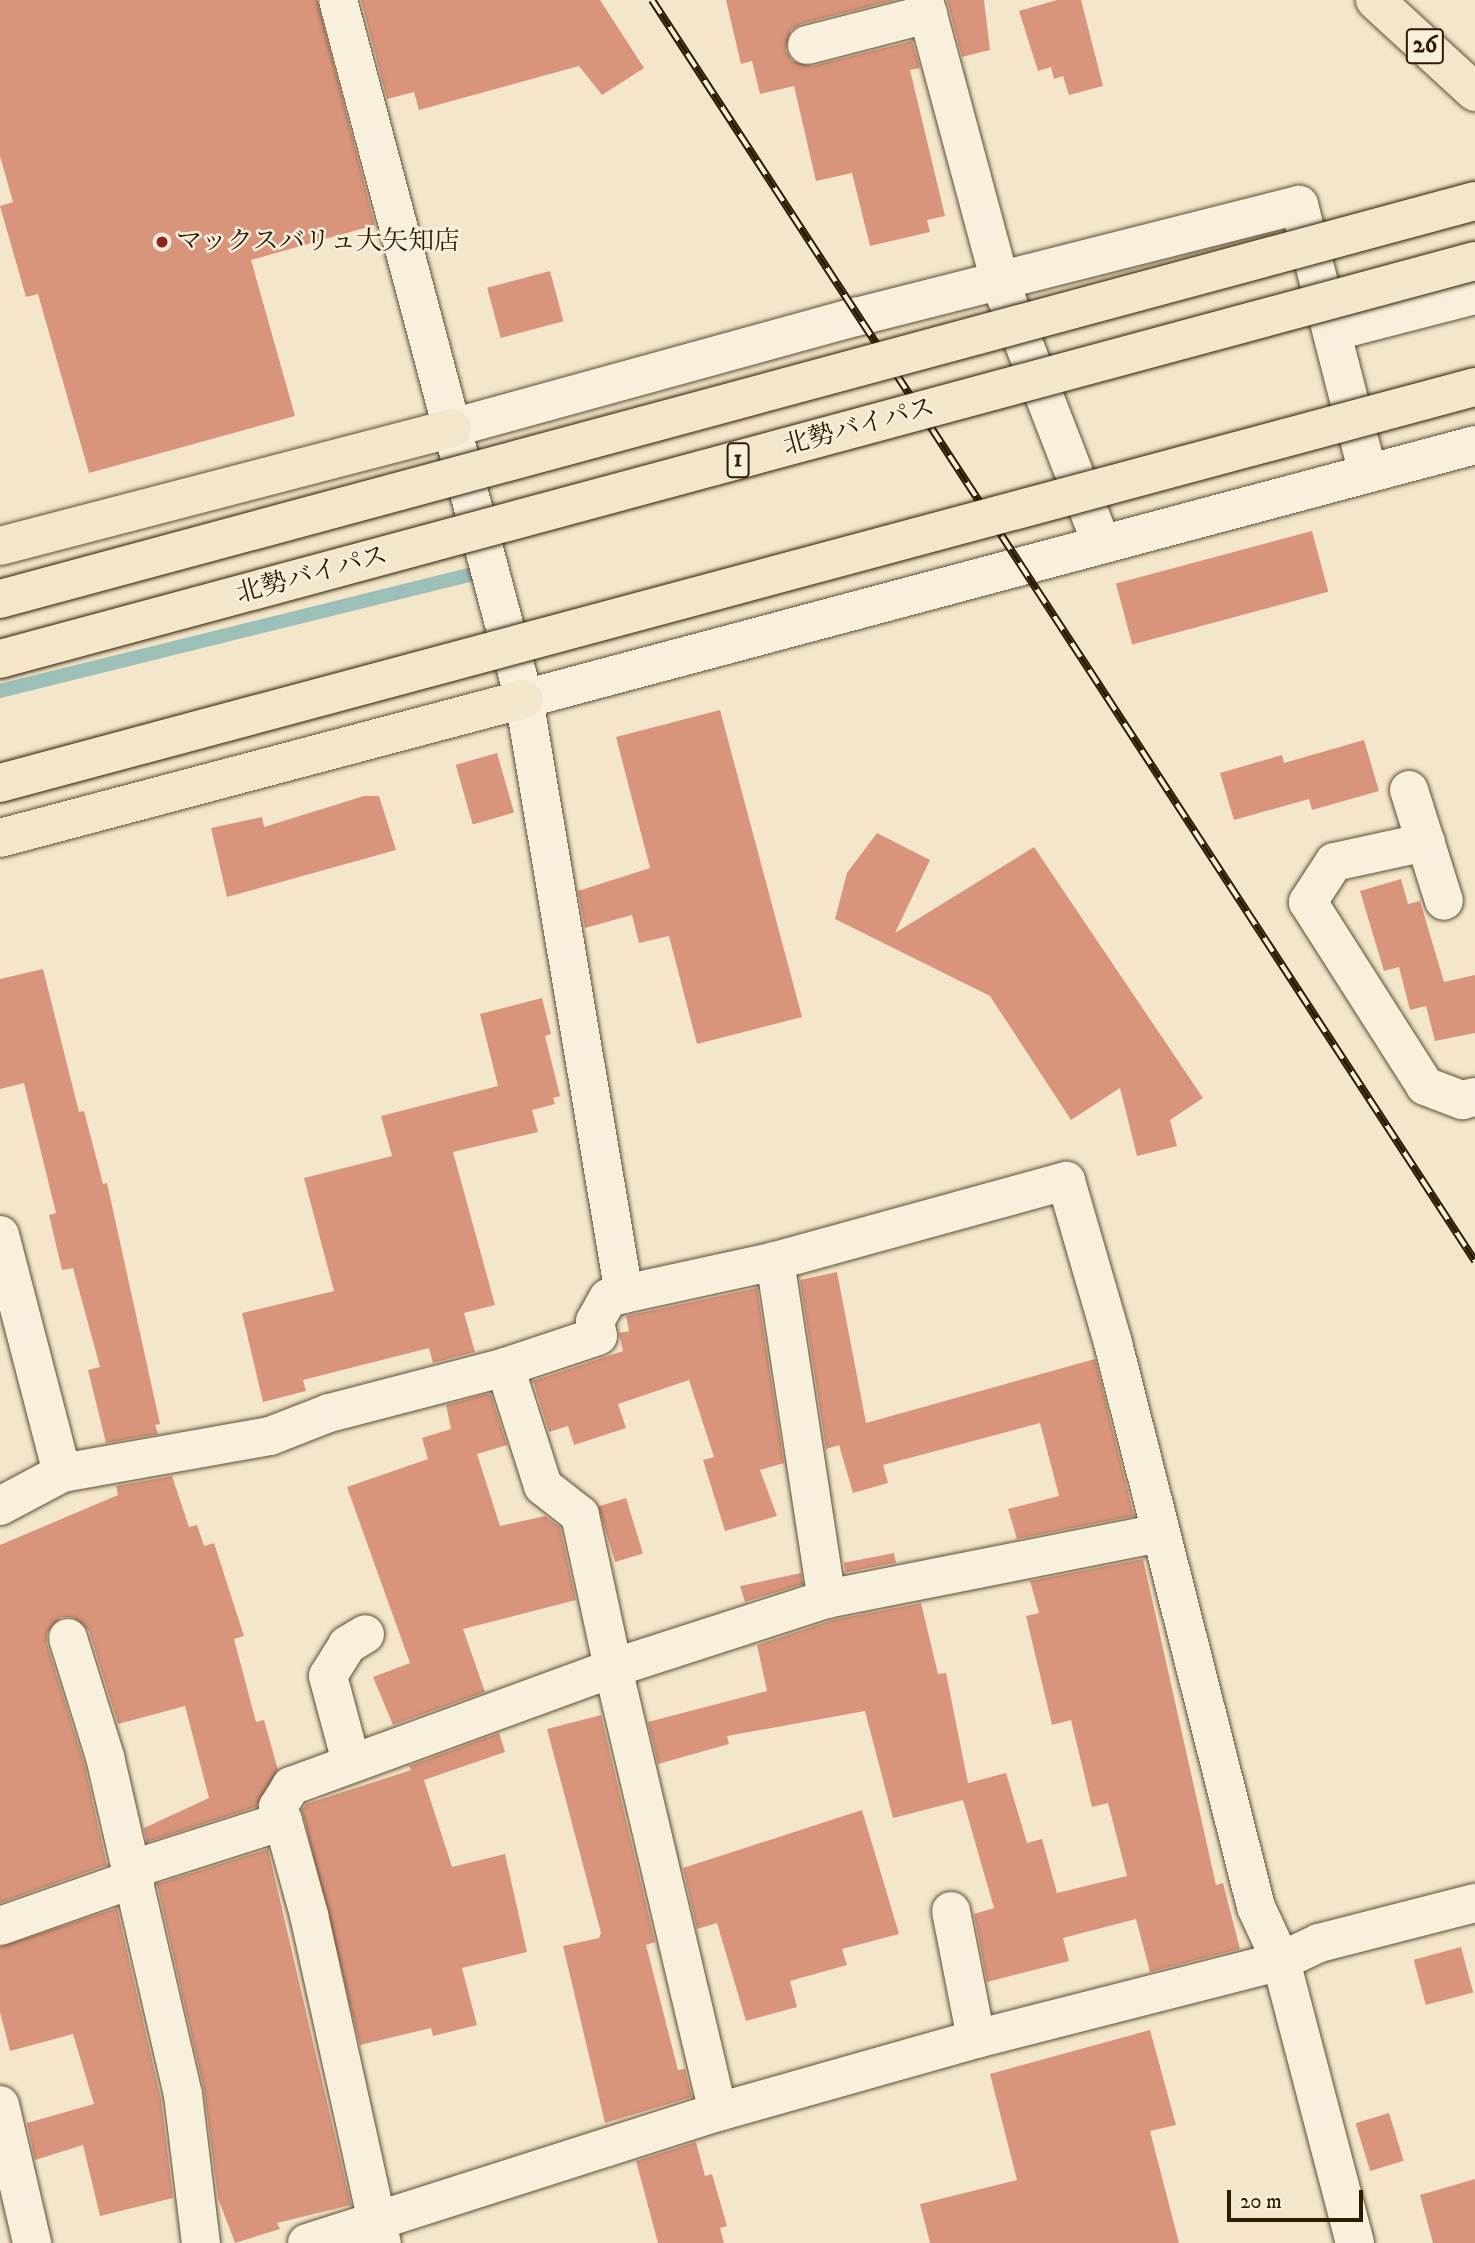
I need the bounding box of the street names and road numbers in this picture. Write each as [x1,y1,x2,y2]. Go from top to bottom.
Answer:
road number: 26 [1406,26,1444,66]
street label: 北勢バイパス [780,392,938,462]
road number: 1 [726,439,750,480]
street label: 北勢バイパス [233,540,391,610]

